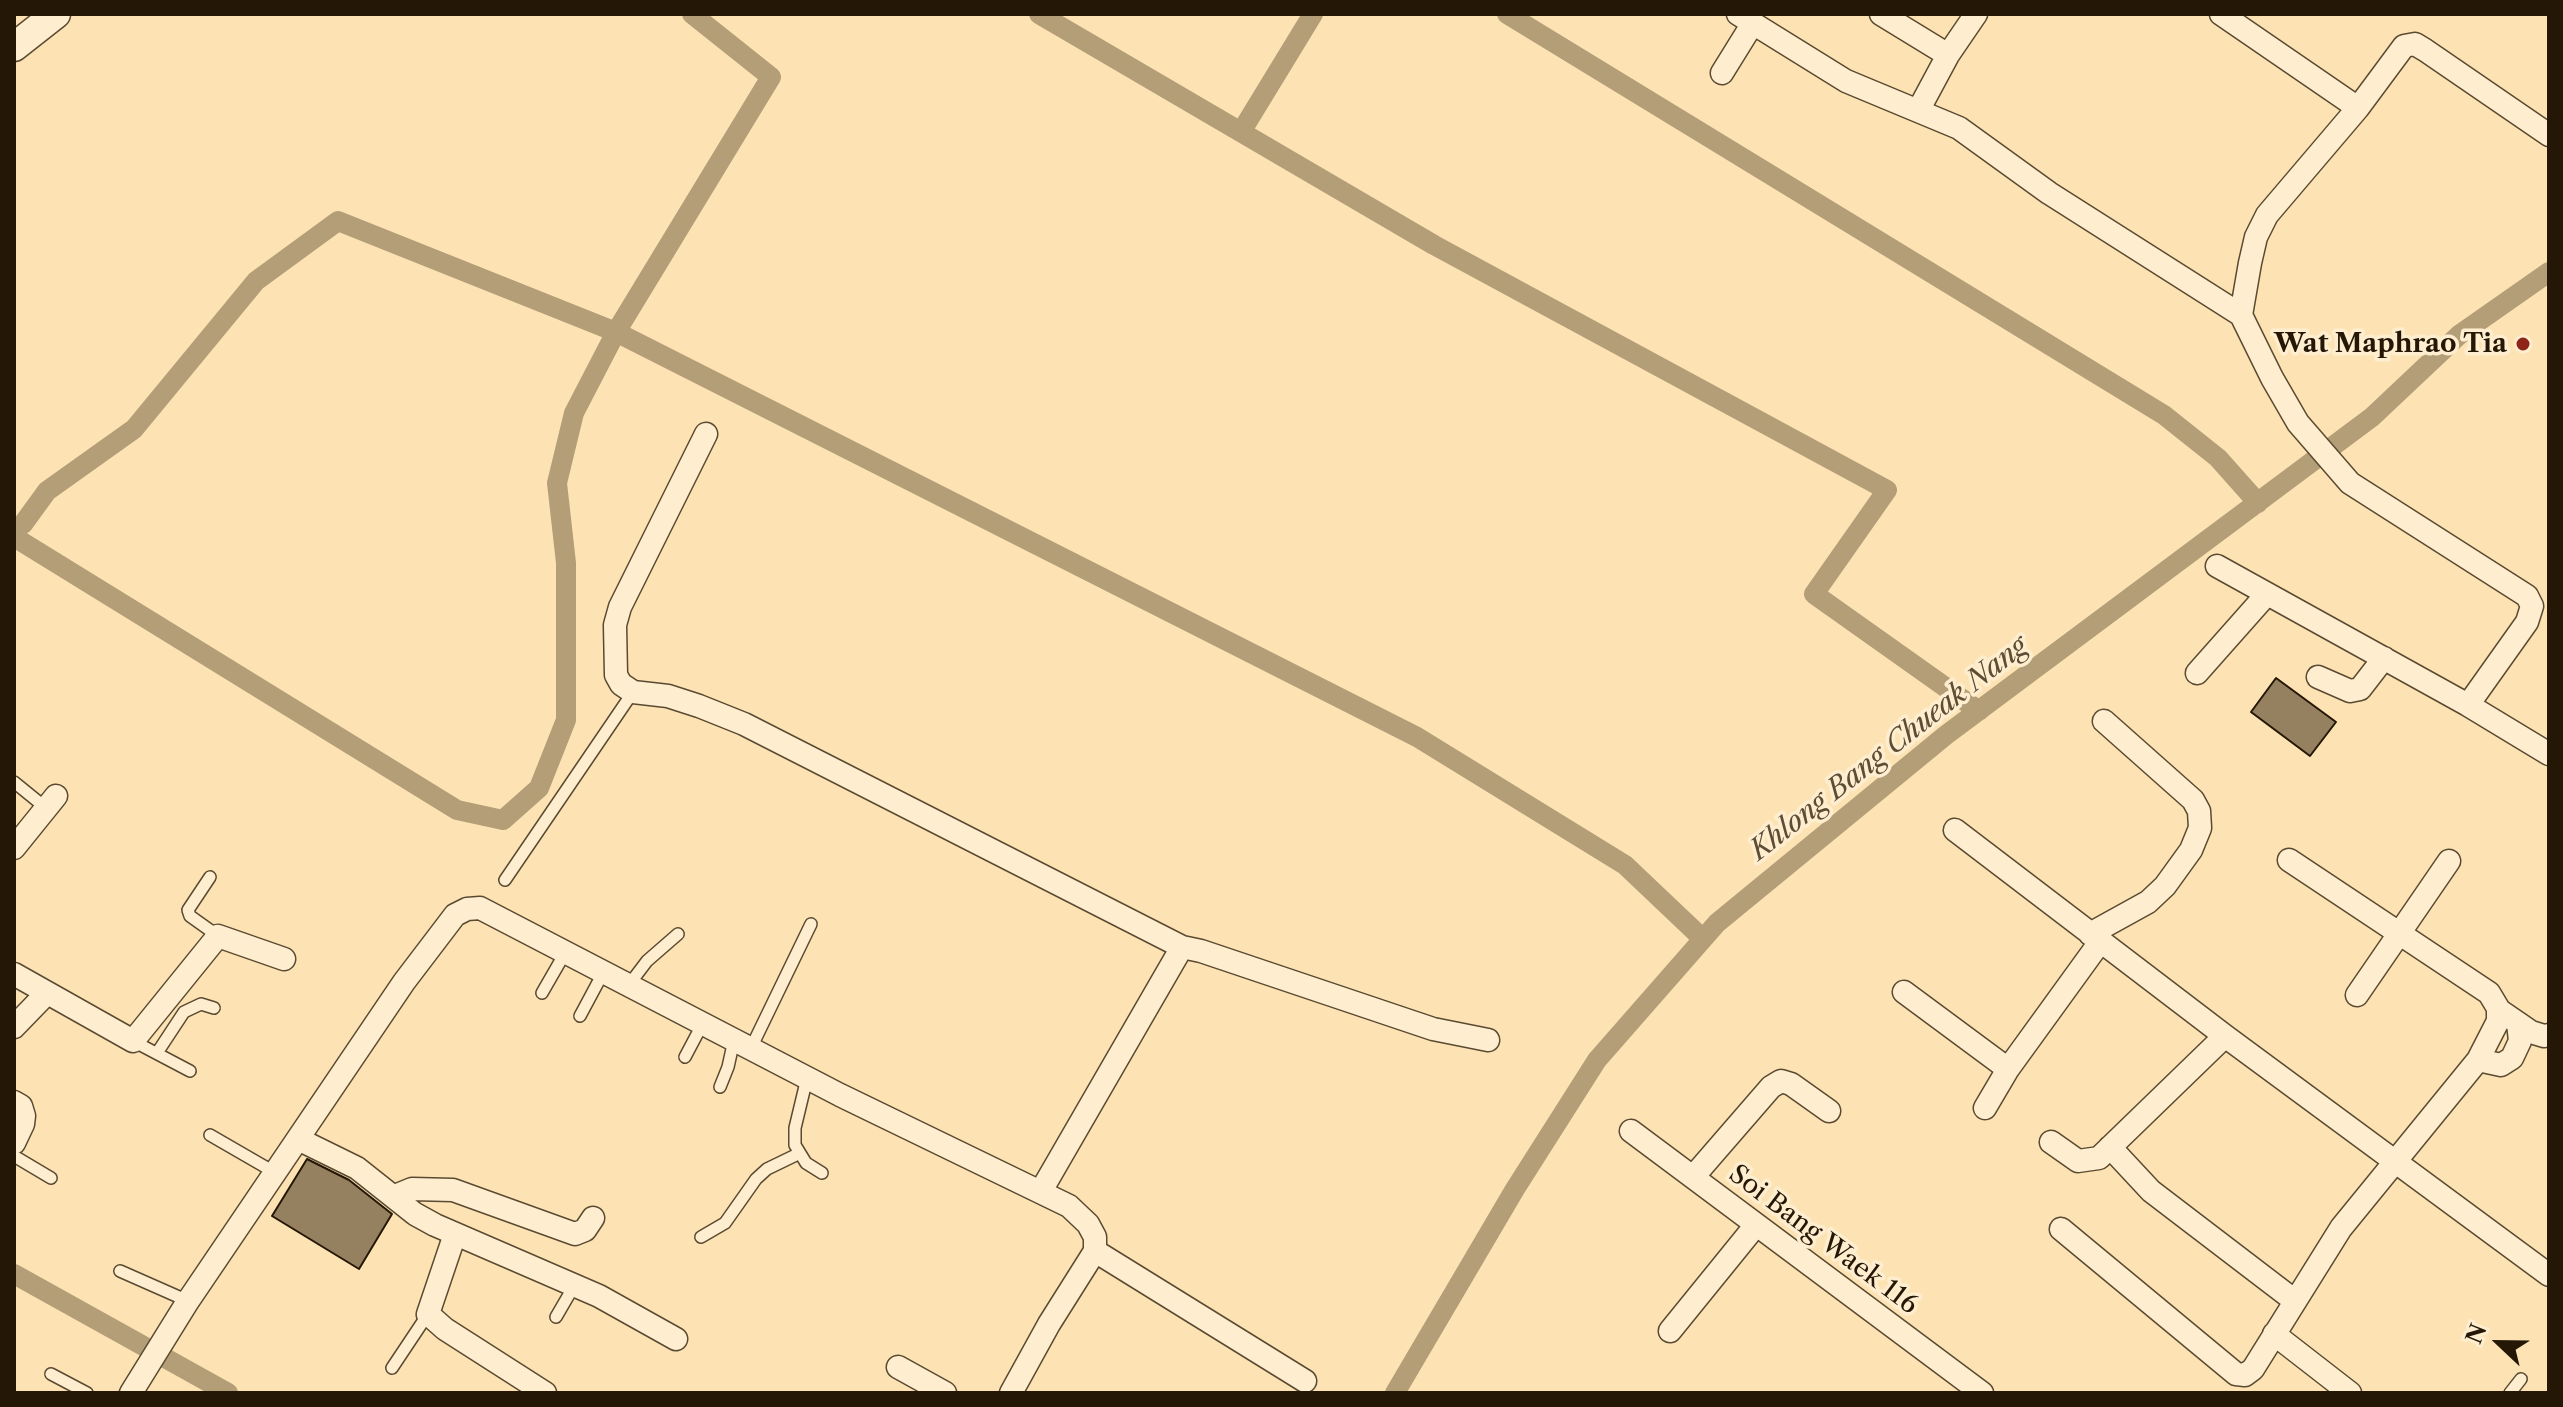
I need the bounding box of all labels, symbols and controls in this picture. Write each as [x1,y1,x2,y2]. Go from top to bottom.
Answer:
place label: Wat Maphrao Tia [2274,328,2507,360]
marker: Wat Maphrao Tia [2514,335,2532,353]
water label: Khlong Bang Chueak Nang [1743,630,2035,868]
street label: Soi Bang Waek 116 [1722,1159,1924,1321]
north arrow [2459,1303,2539,1383]
text: N [2460,1320,2492,1348]

